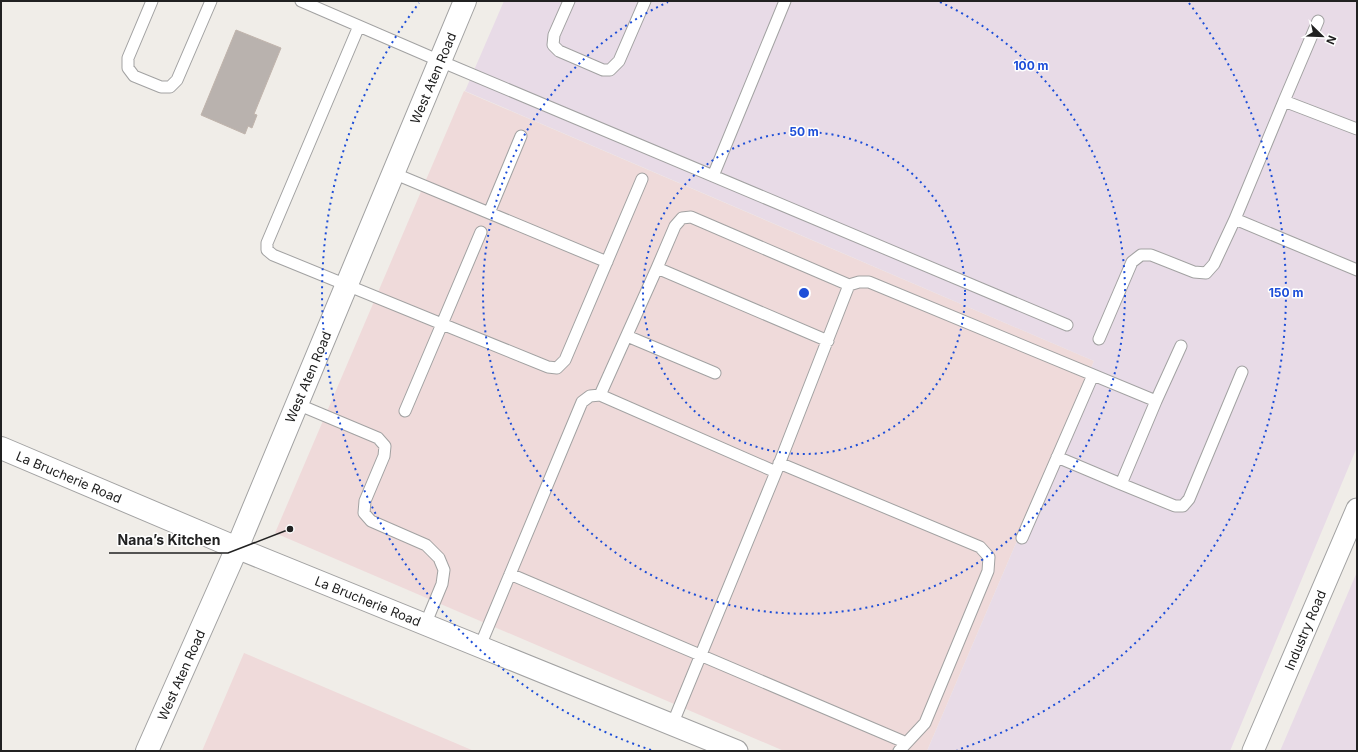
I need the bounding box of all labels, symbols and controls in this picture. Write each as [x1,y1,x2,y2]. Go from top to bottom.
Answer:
north arrow [1302,16,1342,56]
street label: West Aten Road [407,30,459,126]
text: N [1323,33,1339,47]
text: 100 m [1013,58,1049,73]
text: 50 m [789,124,819,139]
text: 150 m [1269,285,1303,300]
centre of rings [797,286,811,300]
street label: West Aten Road [282,329,334,425]
street label: La Brucherie Road [14,448,124,506]
callout: Nana’s Kitchen [109,527,228,553]
text: Nana’s Kitchen [118,531,220,548]
street label: La Brucherie Road [313,572,423,630]
street label: Industry Road [1281,588,1329,672]
street label: West Aten Road [154,627,208,723]

